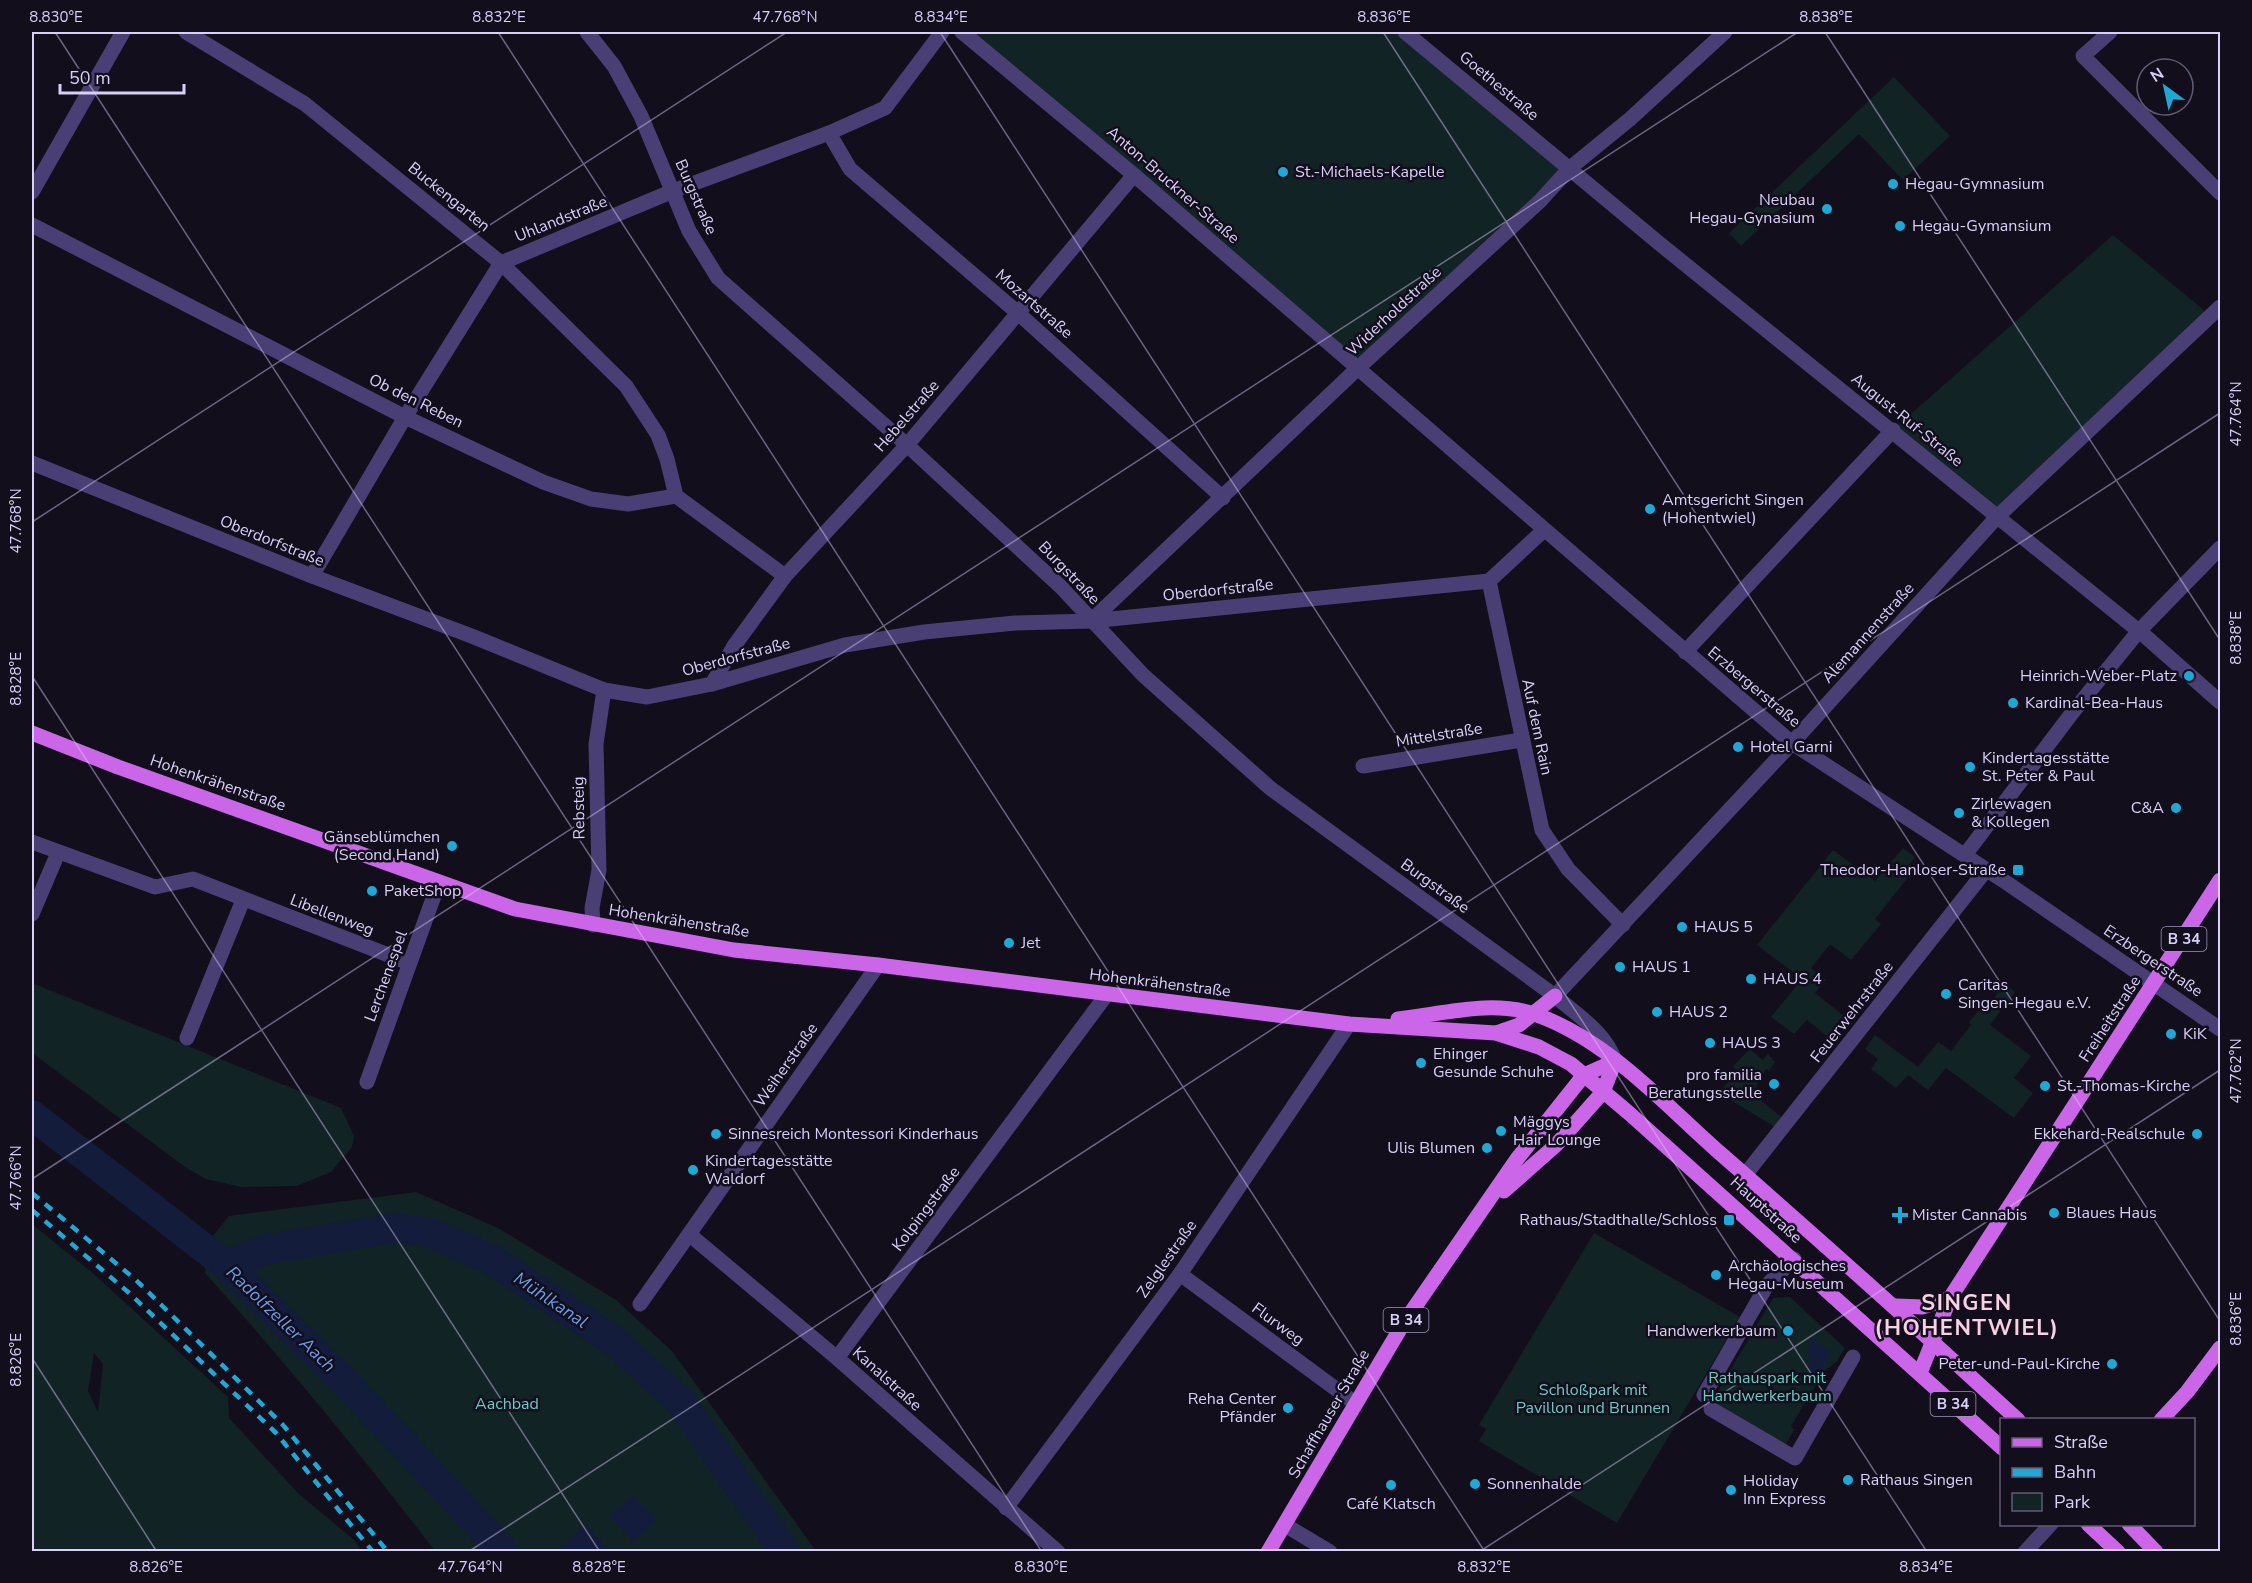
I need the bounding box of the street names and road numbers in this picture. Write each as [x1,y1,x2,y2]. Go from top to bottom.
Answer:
street label: Goethestraße [1454,46,1544,126]
street label: Anton-Bruckner-Straße [1102,121,1244,249]
street label: Burgstraße [670,156,722,238]
street label: Buckengarten [403,157,495,237]
street label: Uhlandstraße [511,190,611,248]
street label: Widerholdstraße [1342,261,1446,361]
street label: Mozartstraße [991,264,1077,344]
street label: August-Ruf-Straße [1846,368,1968,472]
street label: Ob den Reben [365,369,467,433]
street label: Hebelstraße [870,375,944,457]
street label: Oberdorfstraße [216,510,328,572]
street label: Burgstraße [1033,536,1105,610]
street label: Oberdorfstraße [1162,573,1274,607]
street label: Alemannenstraße [1817,578,1919,688]
street label: Oberdorfstraße [680,632,792,682]
street label: Erzbergerstraße [1703,642,1805,732]
street label: Auf dem Rain [1516,677,1558,777]
street label: Mittelstraße [1394,717,1484,753]
street label: Hohenkrähenstraße [147,749,289,817]
street label: Rebsteig [567,776,591,840]
street label: Burgstraße [1396,853,1474,919]
street label: Libellenweg [287,889,377,941]
street label: Hohenkrähenstraße [607,899,751,943]
street label: Erzbergerstraße [2099,920,2207,1002]
street label: Lerchenespel [359,927,413,1025]
road number: B 34 [2162,927,2206,951]
street label: Feuerwehrstraße [1805,957,1899,1067]
street label: Hohenkrähenstraße [1088,963,1232,1003]
street label: Freiheitstraße [2074,971,2146,1067]
street label: Weiherstraße [749,1019,823,1111]
street label: Kolpingstraße [887,1162,965,1256]
street label: Hauptstraße [1725,1172,1807,1248]
street label: Zelglestraße [1132,1216,1202,1302]
street label: Flurweg [1247,1297,1309,1351]
road number: B 34 [1384,1308,1428,1332]
street label: Kanalstraße [848,1342,926,1416]
street label: Schaffhauser Straße [1283,1345,1375,1483]
road number: B 34 [1930,1392,1976,1416]

